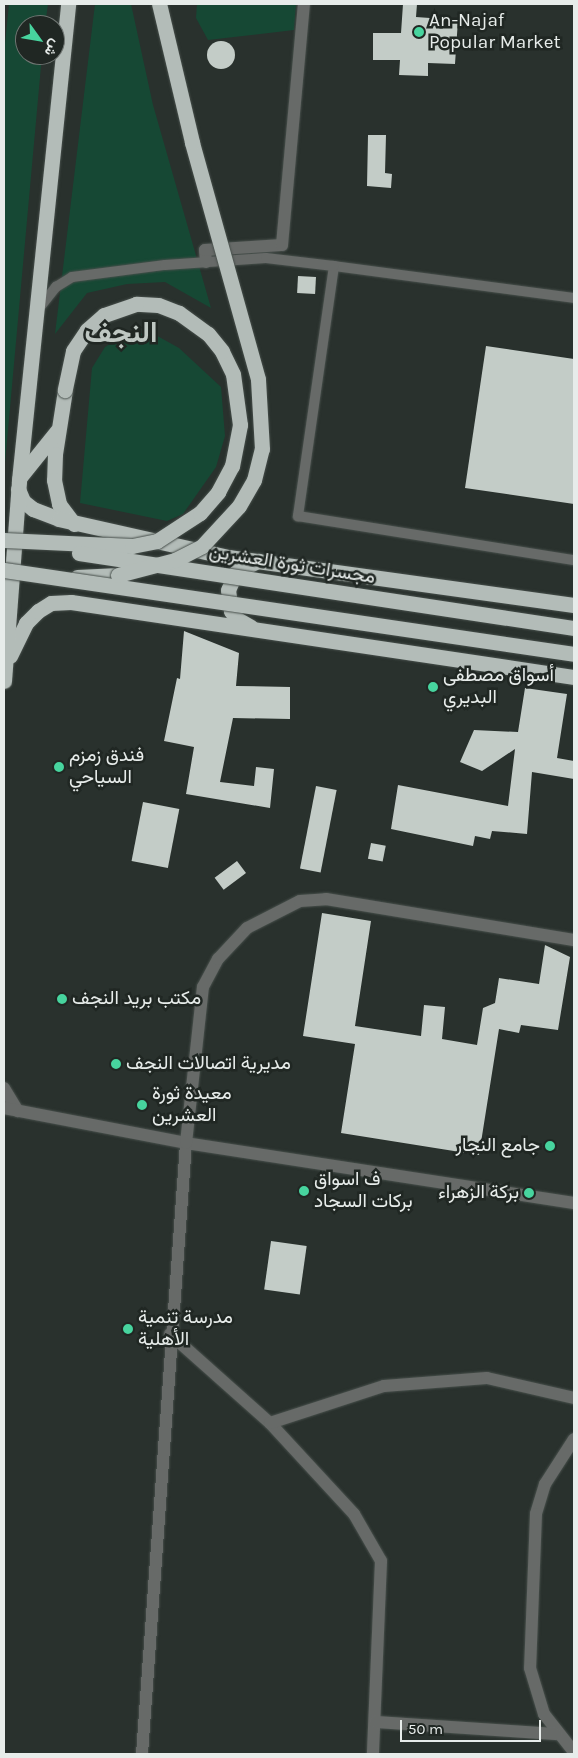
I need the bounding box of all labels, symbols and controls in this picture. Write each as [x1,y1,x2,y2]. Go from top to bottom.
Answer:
place label: An-Najaf Popular Market [429,10,561,54]
north arrow [15,15,65,65]
marker: An-Najaf Popular Market [413,26,425,38]
text: ش [41,36,64,59]
district label: النجف [84,316,158,350]
street label: مجسرات ثورة العشرين [207,541,377,589]
place label: أسواق مصطفى البديري [443,665,554,709]
marker: أسواق مصطفى البديري [427,681,439,693]
place label: فندق زمزم السياحي [69,745,144,789]
marker: فندق زمزم السياحي [53,761,65,773]
place label: مكتب بريد النجف [72,988,201,1010]
marker: مكتب بريد النجف [56,993,68,1005]
place label: مديرية اتصالات النجف [126,1053,291,1075]
marker: مديرية اتصالات النجف [110,1058,122,1070]
place label: معيدة ثورة العشرين [152,1083,232,1127]
marker: معيدة ثورة العشرين [136,1099,148,1111]
place label: جامع النجار [456,1135,540,1157]
marker: جامع النجار [544,1140,556,1152]
place label: ف اسواق بركات السجاد [314,1169,413,1213]
place label: بركة الزهراء [438,1182,519,1204]
marker: ف اسواق بركات السجاد [298,1185,310,1197]
marker: بركة الزهراء [523,1187,535,1199]
place label: مدرسة تنمية الأهلية [138,1307,233,1351]
marker: مدرسة تنمية الأهلية [122,1323,134,1335]
scale bar [403,1710,544,1742]
text: 50 m [408,1720,443,1738]

